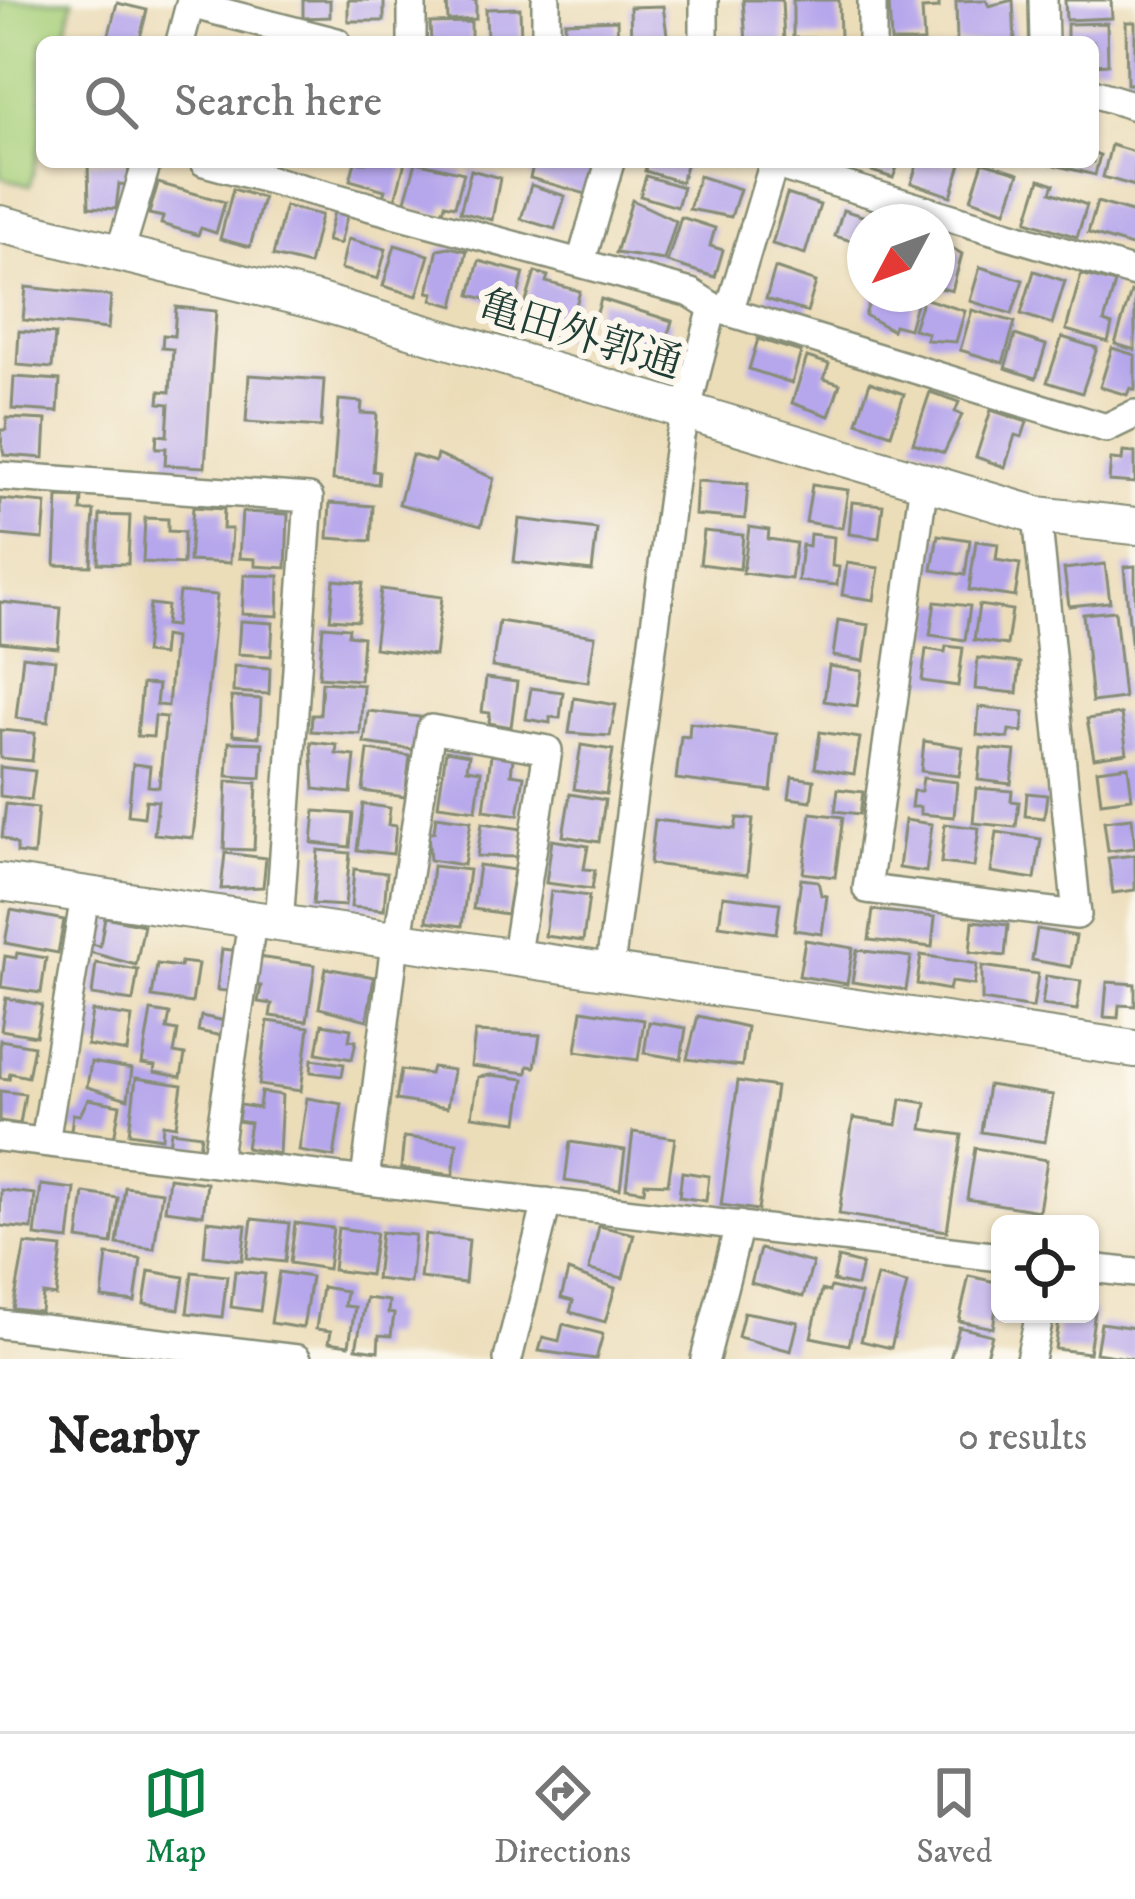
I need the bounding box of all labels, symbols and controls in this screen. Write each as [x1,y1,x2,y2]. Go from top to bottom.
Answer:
search box [36,36,1099,168]
icon: search [78,69,144,135]
text: Search here [174,74,382,130]
north arrow [847,204,955,312]
street label: 亀田外郭通 [472,280,688,391]
map controls [991,1215,1099,1323]
button: locate [991,1215,1099,1323]
text: Nearby [48,1405,199,1469]
text: 0 results [958,1413,1087,1462]
tab: Map [143,1760,209,1873]
tab: Directions [494,1760,631,1873]
tab: Saved [916,1760,992,1873]

